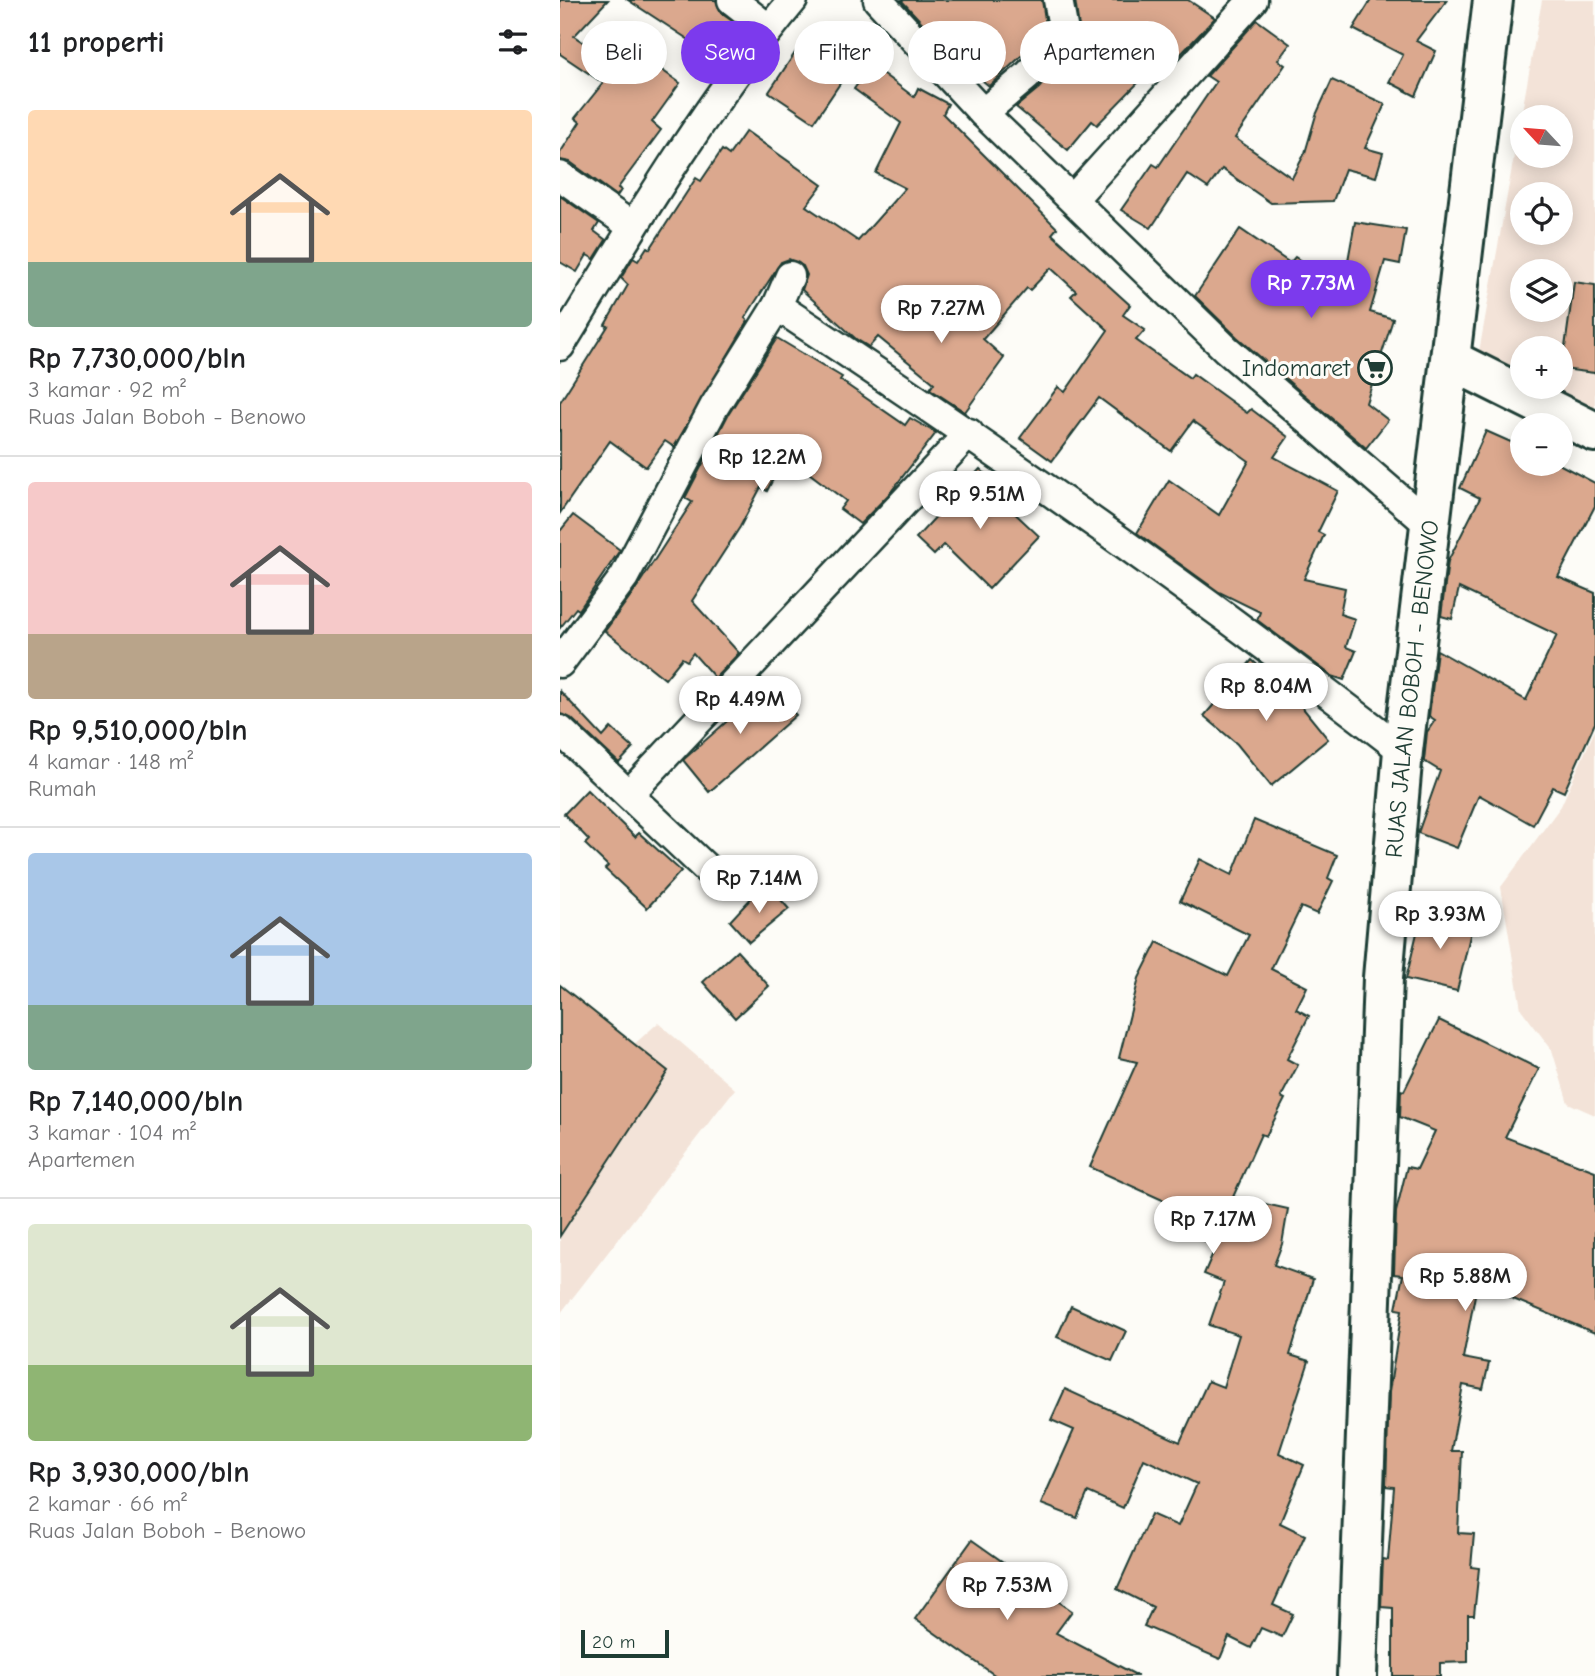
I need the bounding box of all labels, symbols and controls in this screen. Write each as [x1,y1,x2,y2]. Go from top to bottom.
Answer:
chip: Beli [581,21,667,84]
chip: Sewa [681,21,780,84]
chip: Filter [794,21,894,84]
chip: Baru [908,21,1006,84]
chip: Apartemen [1020,21,1179,84]
icon: filters [494,23,532,61]
text: 11 properti [28,25,165,60]
north arrow [1510,105,1573,168]
map controls [1510,105,1573,476]
icon: home [217,155,343,281]
button: locate [1510,182,1573,245]
button: layers [1510,259,1573,322]
pin: Rp 7.73M [1239,260,1383,320]
text: Rp 7.73M [1267,269,1355,296]
pin: Rp 7.27M [869,286,1013,345]
text: Rp 7.27M [897,294,985,321]
button: + [1510,336,1573,399]
text: Rp 7,730,000/bln [28,341,246,376]
supermarket icon: Indomaret [1356,349,1394,387]
place label: Indomaret [1242,354,1351,382]
text: 3 kamar · 92 m² [28,376,186,403]
text: Ruas Jalan Boboh - Benowo [28,403,306,430]
button: − [1510,413,1573,476]
pin: Rp 12.2M [690,434,834,494]
text: Rp 12.2M [718,443,806,470]
pin: Rp 9.51M [908,472,1052,531]
text: Rp 9.51M [935,480,1025,507]
street label: RUAS JALAN BOBOH - BENOWO [1380,519,1445,859]
icon: home [217,527,343,653]
pin: Rp 8.04M [1194,664,1338,723]
text: Rp 8.04M [1220,672,1312,699]
pin: Rp 4.49M [668,676,812,736]
text: Rp 4.49M [695,685,785,712]
text: Rp 9,510,000/bln [28,713,248,748]
text: 4 kamar · 148 m² [28,748,193,775]
text: Rumah [28,775,97,802]
pin: Rp 7.14M [687,856,831,915]
text: Rp 7.14M [716,864,802,891]
pin: Rp 3.93M [1368,892,1512,951]
icon: home [217,898,343,1024]
text: Rp 3.93M [1395,900,1486,927]
text: Rp 7,140,000/bln [28,1084,243,1119]
text: 3 kamar · 104 m² [28,1119,196,1146]
text: Apartemen [28,1146,135,1173]
pin: Rp 7.17M [1141,1196,1285,1256]
text: Rp 7.17M [1170,1205,1256,1232]
pin: Rp 5.88M [1393,1254,1537,1313]
text: Rp 5.88M [1419,1262,1511,1289]
icon: home [217,1269,343,1395]
text: Rp 3,930,000/bln [28,1455,249,1490]
text: 2 kamar · 66 m² [28,1490,187,1517]
text: Ruas Jalan Boboh - Benowo [28,1517,306,1544]
pin: Rp 7.53M [935,1562,1079,1622]
text: Rp 7.53M [962,1571,1052,1598]
scale bar [581,1627,668,1659]
text: 20 m [592,1631,636,1653]

